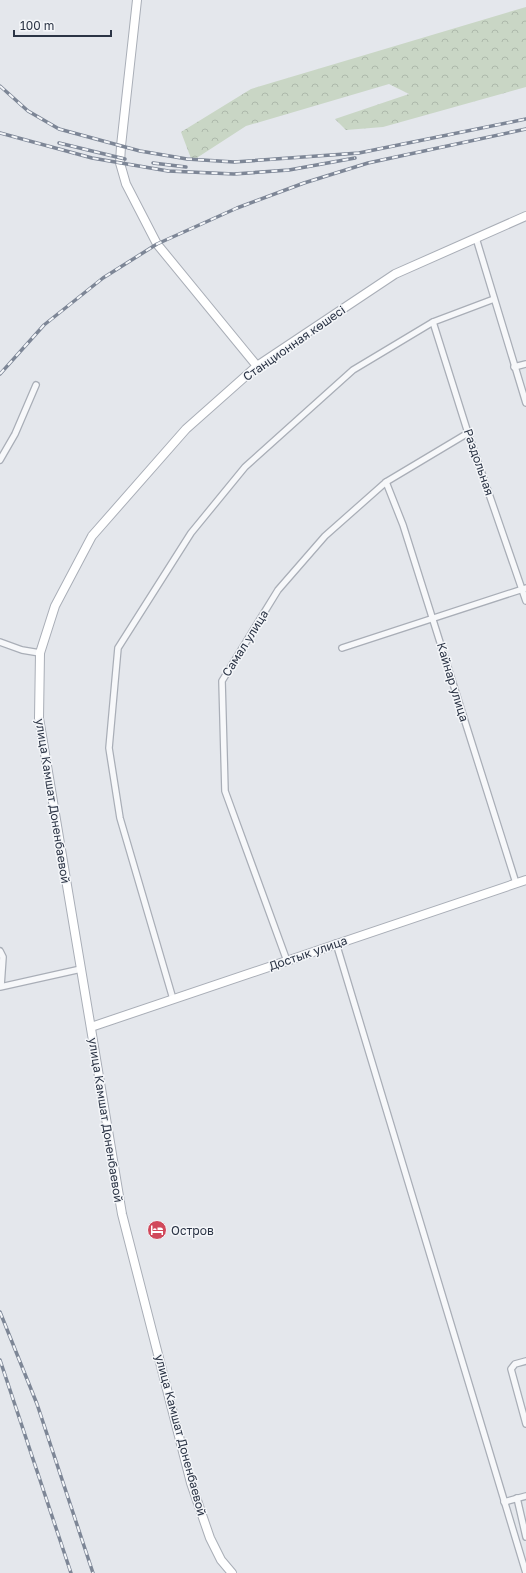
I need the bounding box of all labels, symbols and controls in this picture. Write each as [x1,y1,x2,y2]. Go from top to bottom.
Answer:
scale bar [14,12,111,38]
text: 100 m [20,18,54,33]
street label: Станционная көшесі [240,302,348,384]
street label: Раздольная [461,427,497,497]
street label: Самал улица [219,607,271,679]
street label: Кайнар улица [434,641,472,723]
street label: улица Камшат Доненбаевой [33,717,73,885]
street label: Достык улица [267,933,349,973]
street label: улица Камшат Доненбаевой [86,1036,126,1204]
hotel icon: Остров [146,1219,168,1241]
place label: Остров [171,1223,214,1238]
street label: улица Камшат Доненбаевой [152,1353,210,1517]

